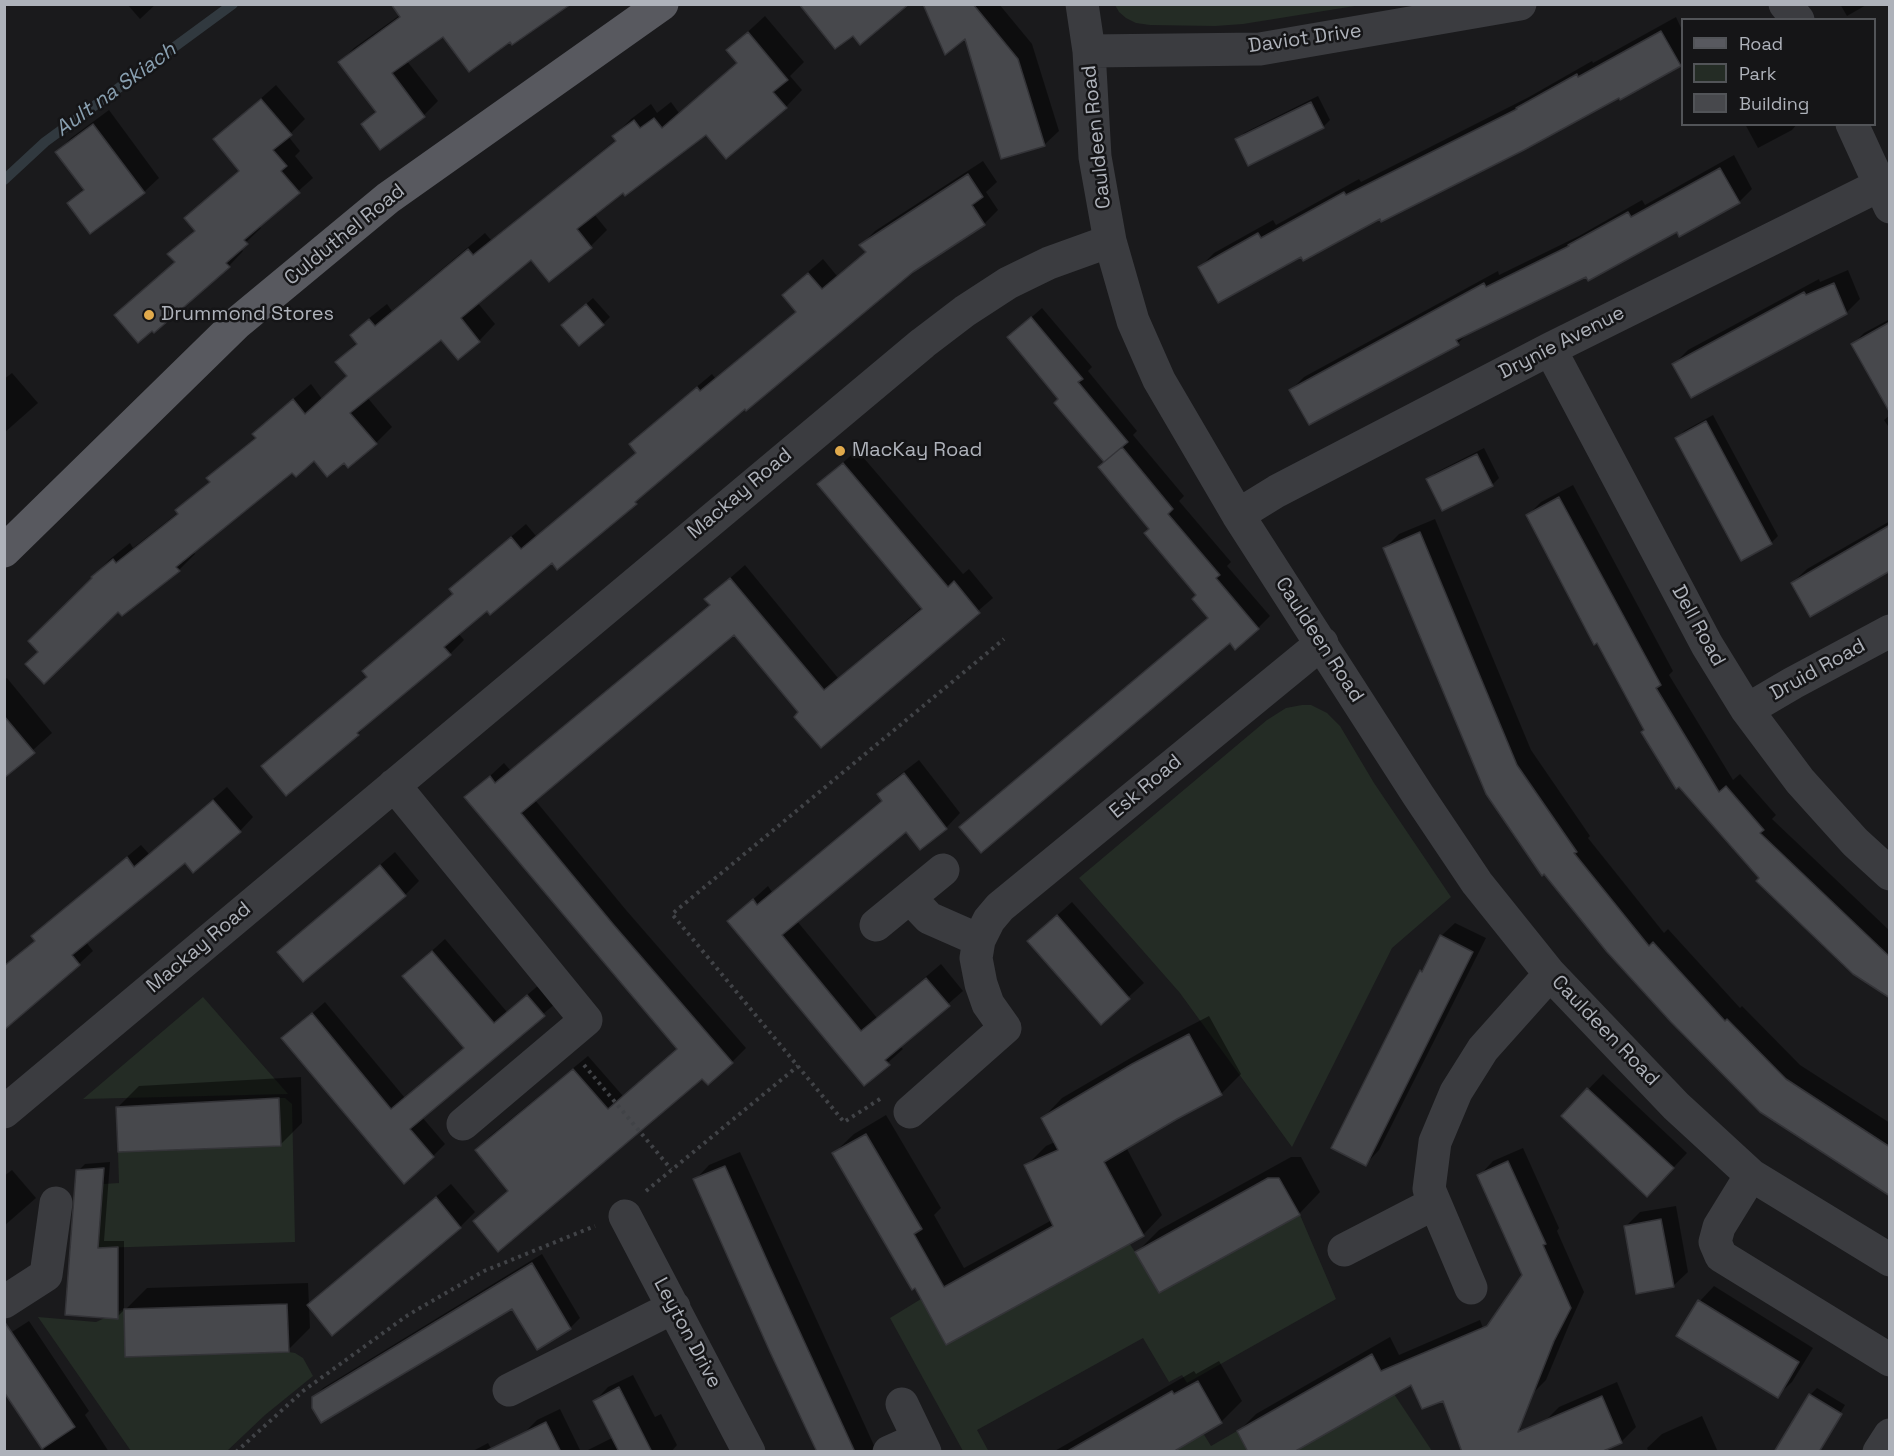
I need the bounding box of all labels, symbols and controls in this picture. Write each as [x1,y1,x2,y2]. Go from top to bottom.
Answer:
legend [1681,18,1876,126]
street label: Daviot Drive [1247,19,1363,59]
text: Road [1739,32,1783,55]
water label: Ault na Skiach [51,38,181,142]
text: Park [1739,62,1776,85]
street label: Cauldeen Road [1078,64,1116,210]
text: Building [1739,92,1809,115]
street label: Culduthel Road [280,179,410,291]
street label: Drynie Avenue [1495,301,1629,385]
place label: Drummond Stores [161,303,334,327]
marker: Drummond Stores [142,308,156,322]
place label: MacKay Road [852,439,982,463]
street label: Mackay Road [683,443,797,545]
marker: MacKay Road [833,444,847,458]
street label: Cauldeen Road [1270,573,1368,707]
street label: Dell Road [1666,581,1730,671]
street label: Druid Road [1766,634,1870,706]
street label: Esk Road [1105,750,1187,824]
street label: Mackay Road [142,897,256,999]
street label: Cauldeen Road [1546,971,1664,1091]
street label: Leyton Drive [648,1274,726,1392]

